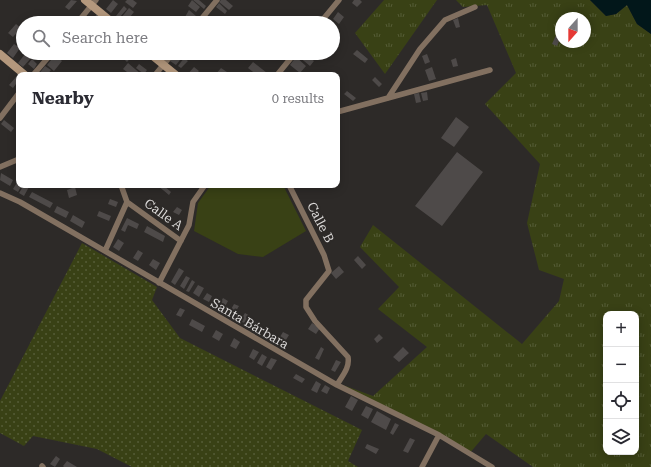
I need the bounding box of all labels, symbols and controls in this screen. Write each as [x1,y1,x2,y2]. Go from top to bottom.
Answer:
north arrow [555,12,591,48]
search box [16,16,340,60]
icon: search [30,27,52,49]
text: Search here [62,29,148,47]
text: Nearby [32,88,94,108]
text: 0 results [272,91,324,106]
street label: Calle A [142,195,186,233]
street label: Calle B [304,199,337,245]
street label: Santa Bárbara [208,295,291,352]
map controls [603,311,639,455]
button: + [603,311,639,347]
button: − [603,347,639,383]
button: locate [603,383,639,419]
button: layers [603,419,639,455]

